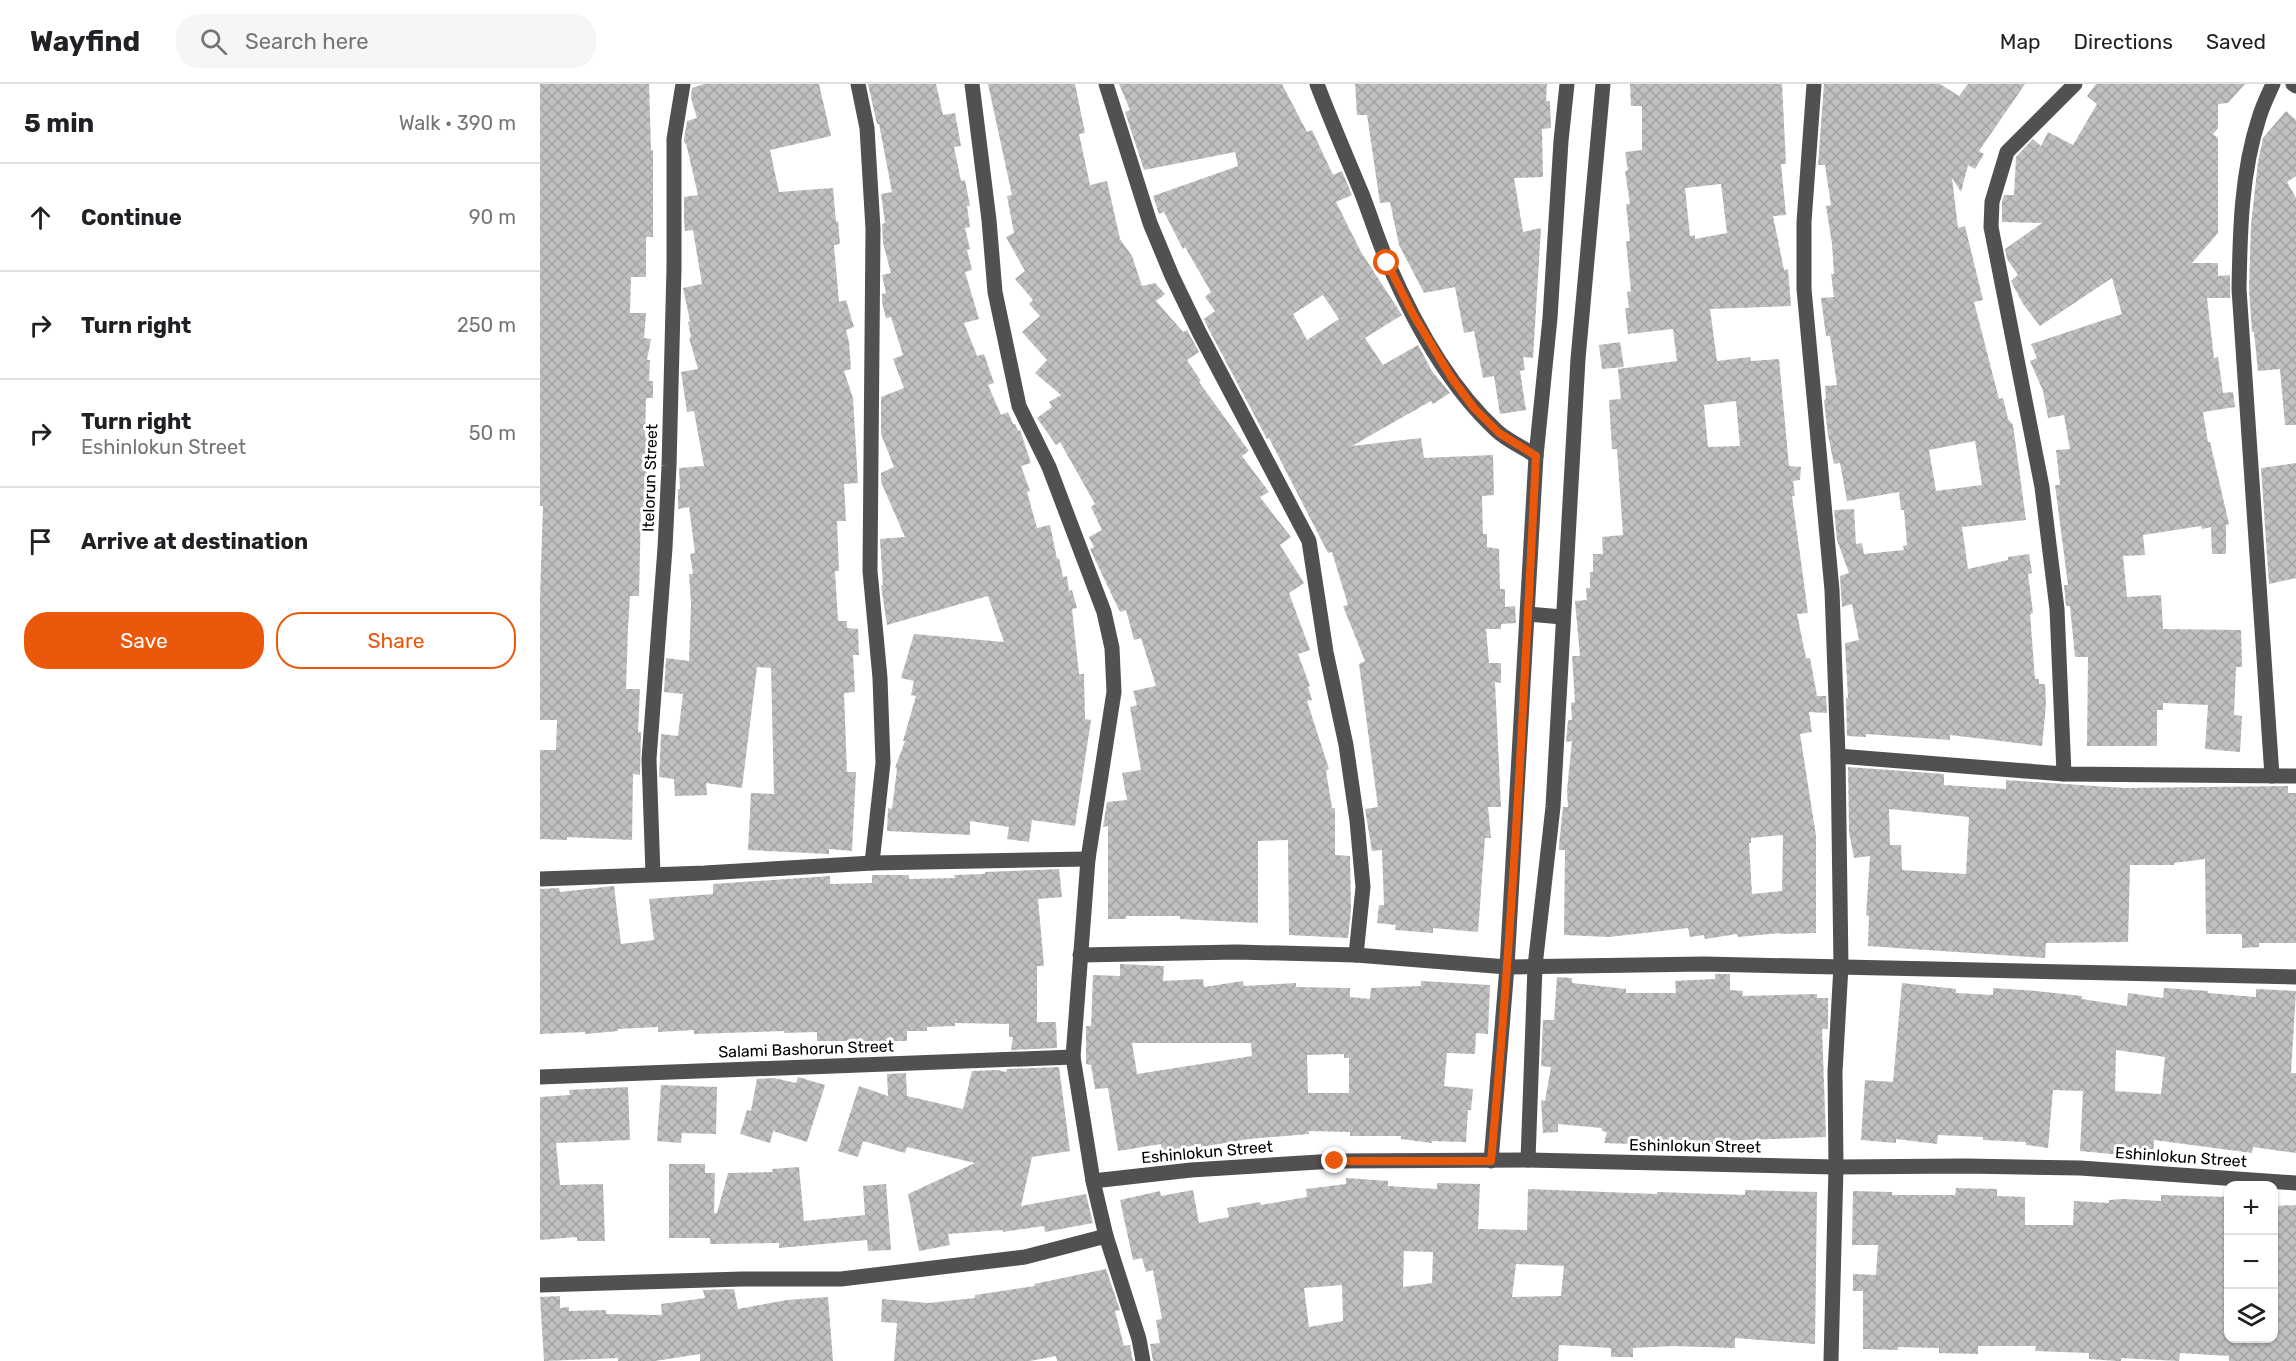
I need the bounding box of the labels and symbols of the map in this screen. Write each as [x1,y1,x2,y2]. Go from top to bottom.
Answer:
route start [1373,249,1399,275]
street label: Itelorun Street [639,424,661,532]
street label: Salami Bashorun Street [718,1036,894,1062]
street label: Eshinlokun Street [1629,1135,1761,1157]
street label: Eshinlokun Street [1140,1137,1274,1167]
street label: Eshinlokun Street [2114,1143,2248,1171]
route end [1321,1147,1347,1173]

